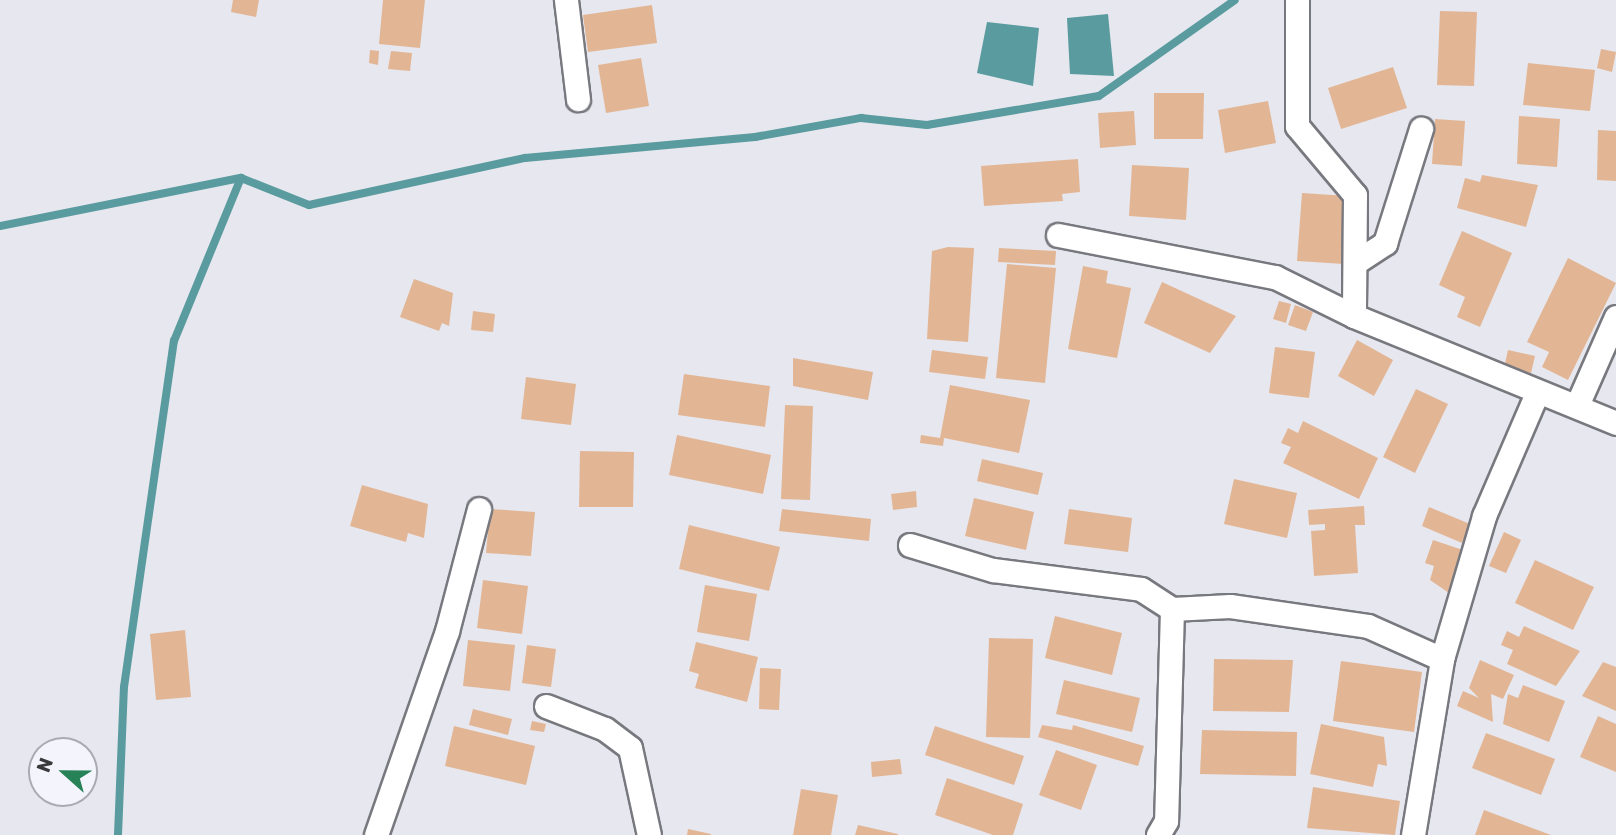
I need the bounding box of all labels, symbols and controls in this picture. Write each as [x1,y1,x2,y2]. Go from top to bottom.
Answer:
north arrow [28,737,98,807]
text: N [32,755,58,776]

